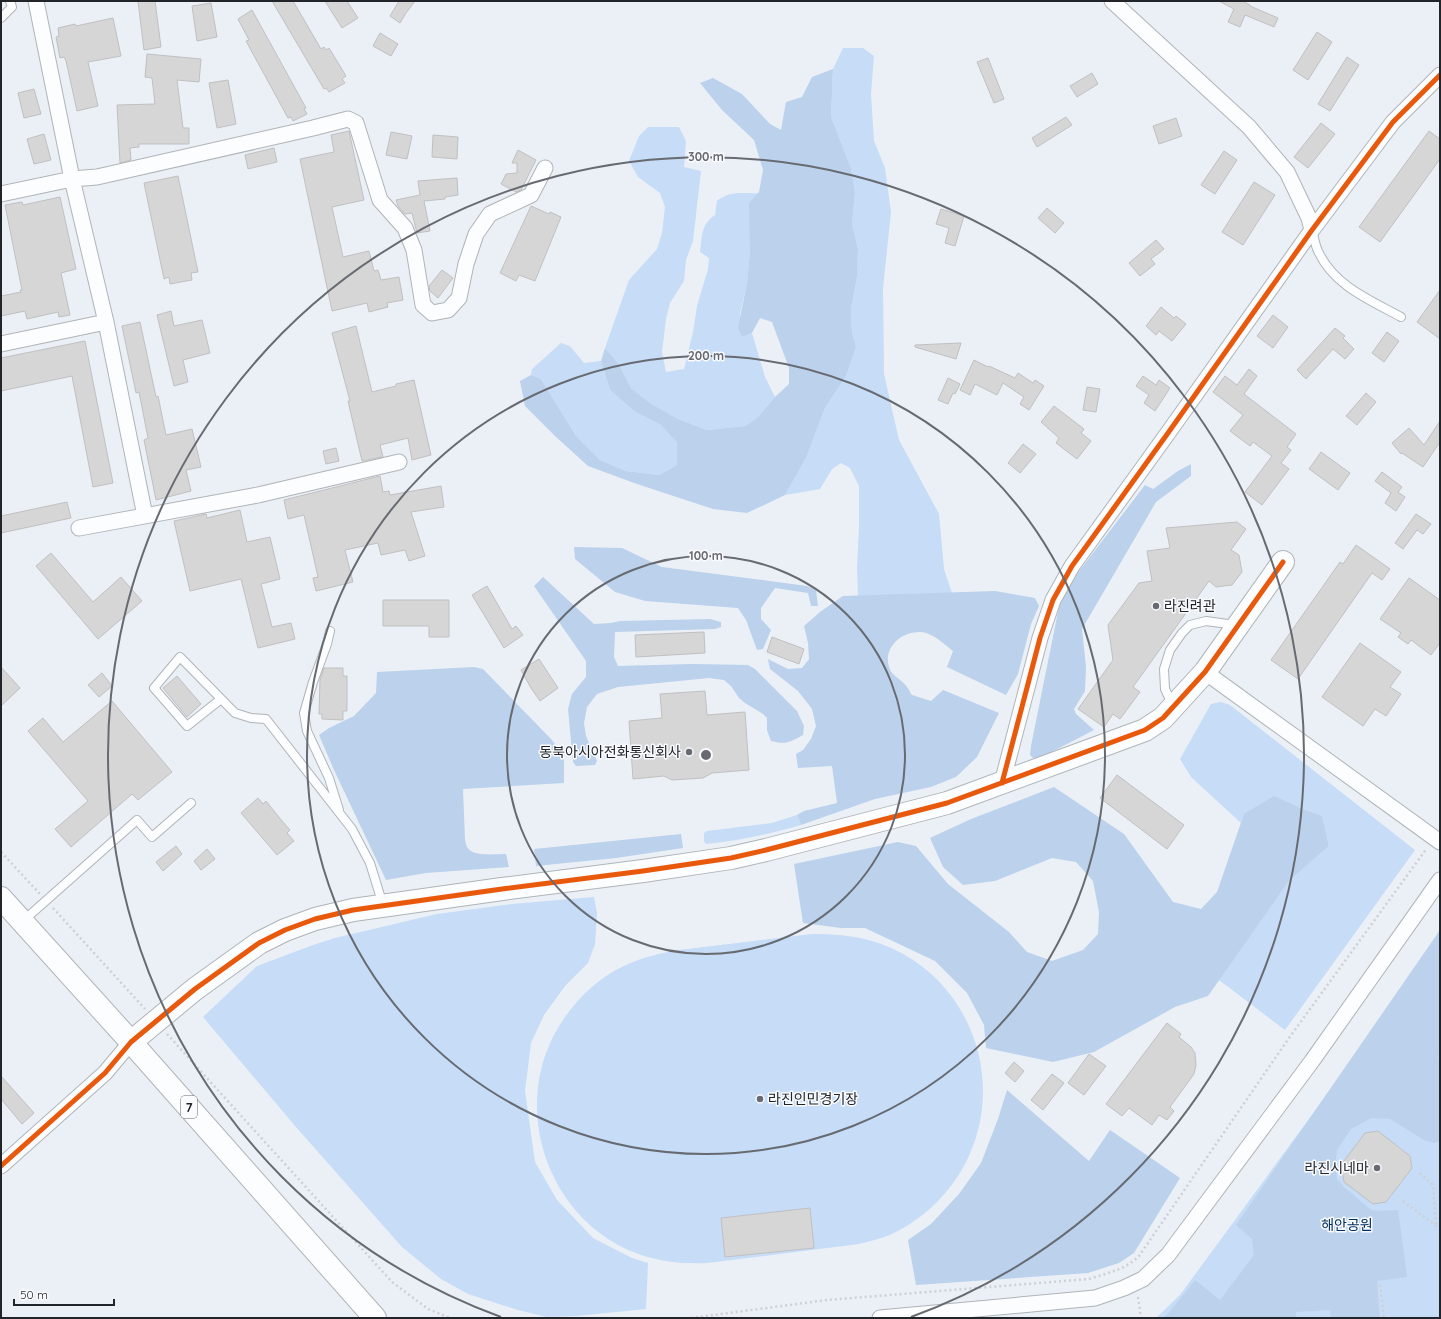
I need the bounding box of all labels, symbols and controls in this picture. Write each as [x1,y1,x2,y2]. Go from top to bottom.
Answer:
text: 300 m [688,149,724,164]
text: 200 m [688,348,724,363]
text: 100 m [689,548,723,563]
place label: 라진려관 [1164,597,1216,615]
marker: 라진려관 [1151,601,1161,611]
place label: 동북아시아전화통신회사 [539,743,681,761]
marker: 동북아시아전화통신회사 [684,747,694,757]
centre of rings [699,748,713,762]
place label: 라진인민경기장 [768,1090,858,1108]
marker: 라진인민경기장 [755,1094,765,1104]
road number: 7 [181,1096,197,1118]
place label: 라진시네마 [1305,1159,1369,1177]
marker: 라진시네마 [1372,1163,1382,1173]
park label: 해안공원 [1321,1216,1373,1234]
scale bar [14,1281,114,1307]
text: 50 m [20,1287,48,1302]

